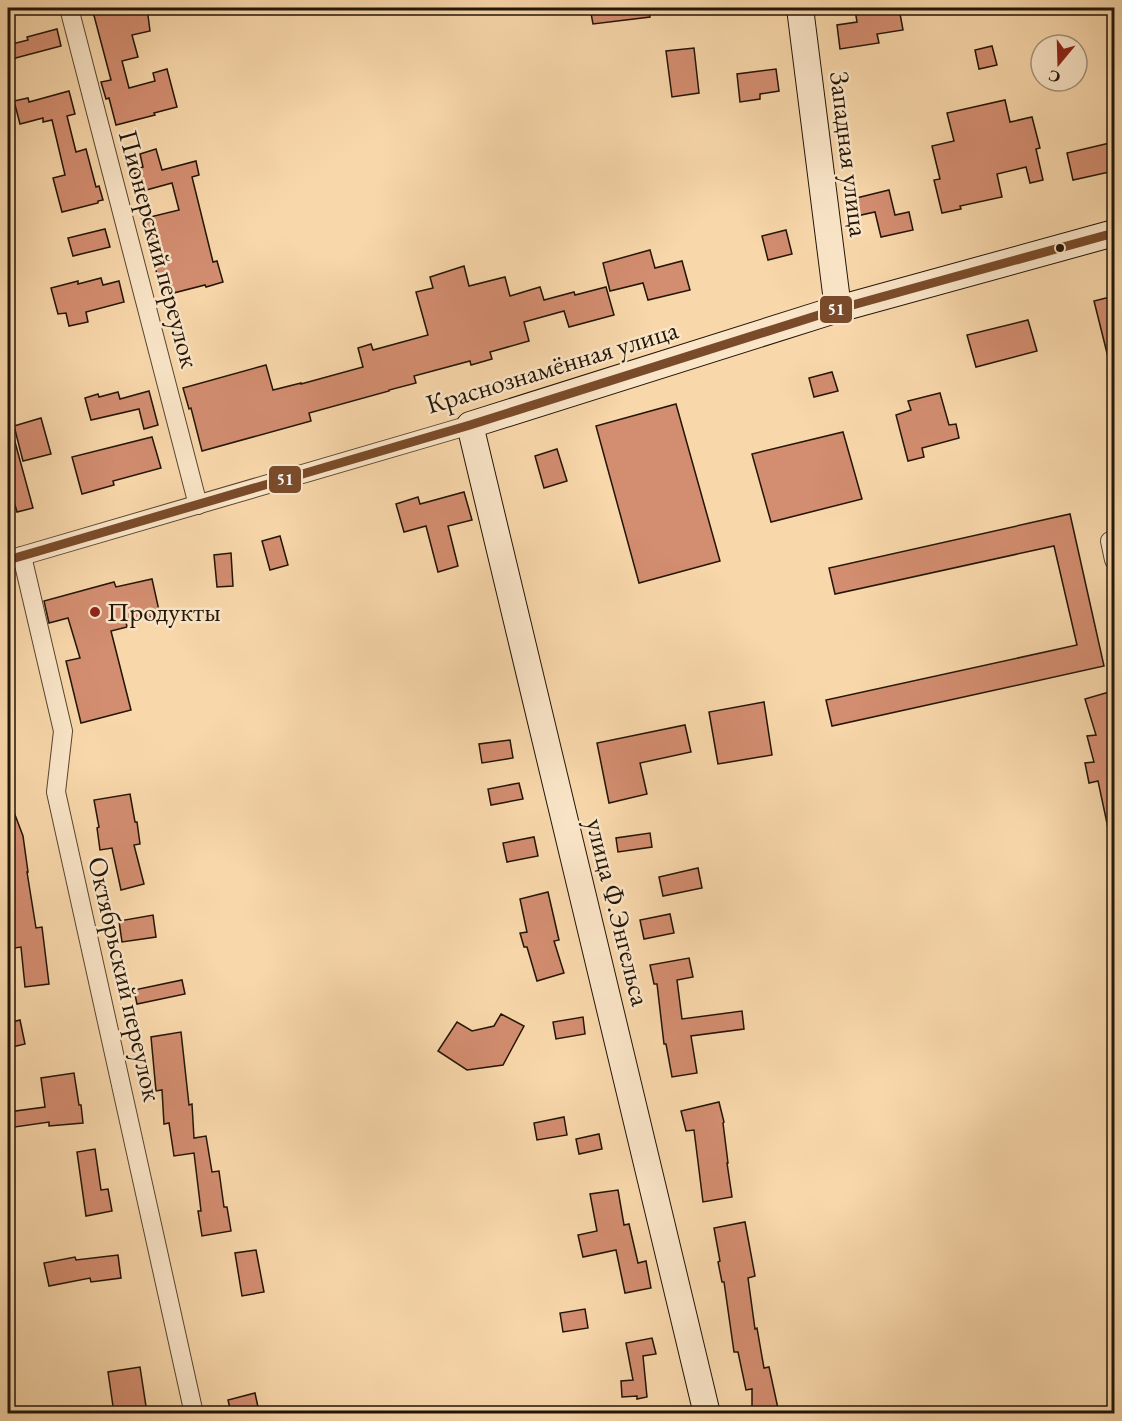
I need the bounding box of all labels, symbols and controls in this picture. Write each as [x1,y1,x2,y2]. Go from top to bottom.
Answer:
north arrow [1029,33,1089,93]
text: С [1045,65,1063,88]
street label: Западная улица [822,69,877,239]
street label: Пионерский переулок [111,126,208,372]
unlabelled marker [1054,242,1066,254]
line badge: 51 [819,295,853,324]
text: 51 [828,299,844,320]
street label: Краснознамённая улица [422,311,682,422]
line badge: 51 [268,465,302,494]
text: 51 [277,469,293,490]
place label: Продукты [107,594,221,629]
marker: Продукты [88,605,102,619]
street label: улица Ф.Энгельса [578,814,659,1010]
street label: Октябрьский переулок [80,853,171,1105]

